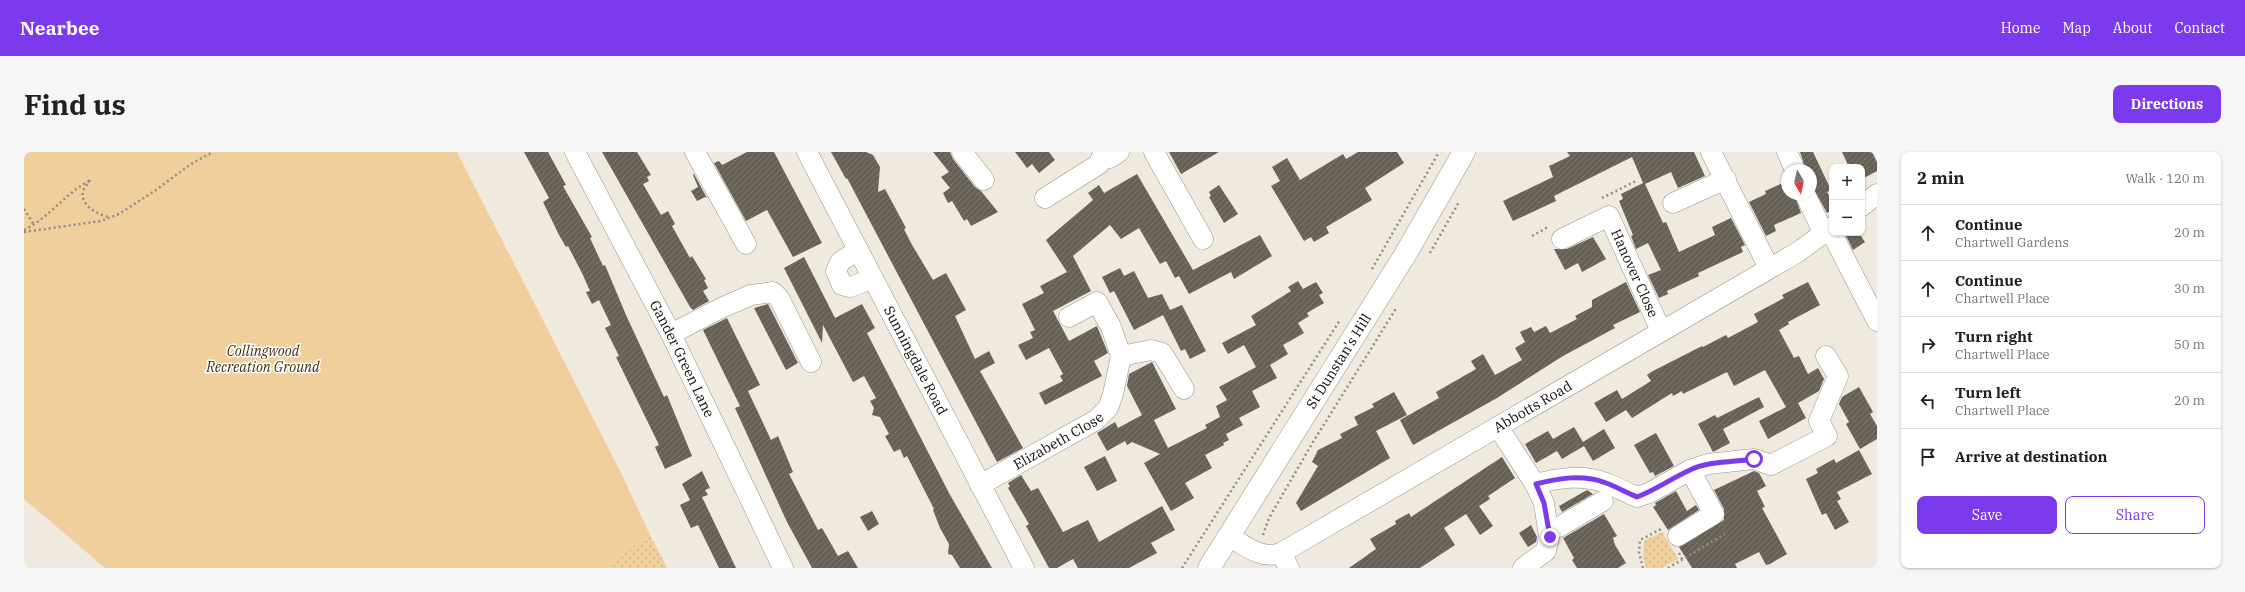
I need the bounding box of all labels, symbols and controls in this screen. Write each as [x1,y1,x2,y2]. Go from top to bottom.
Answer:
text: Nearbee [20,16,99,40]
text: Home [2001,19,2040,37]
text: Map [2062,19,2091,37]
text: About [2113,19,2152,37]
text: Contact [2174,19,2225,37]
button: Directions [2113,85,2221,123]
text: Find us [24,86,126,123]
north arrow [1781,164,1817,200]
map controls [1829,164,1865,236]
button: + [1829,164,1865,200]
text: 2 min [1917,167,1965,189]
text: Walk · 120 m [2126,170,2205,187]
button: − [1829,200,1865,236]
text: Continue [1955,215,2022,234]
icon: ahead [1917,222,1939,244]
text: 20 m [2174,224,2205,241]
street label: Hanover Close [1607,226,1663,320]
text: Chartwell Gardens [1955,234,2069,251]
text: Continue [1955,271,2022,290]
icon: ahead [1917,278,1939,300]
text: 30 m [2174,280,2205,297]
text: Chartwell Place [1955,290,2050,307]
street label: Gander Green Lane [646,297,719,420]
street label: Sunningdale Road [880,303,952,418]
street label: St Dunstan's Hill [1302,310,1375,412]
text: Turn right [1955,327,2033,346]
icon: right [1917,334,1939,356]
text: 50 m [2174,336,2205,353]
park label: Collingwood Recreation Ground [205,342,320,376]
text: Chartwell Place [1955,346,2050,363]
street label: Abbotts Road [1490,376,1575,436]
text: Turn left [1955,383,2021,402]
icon: left [1917,390,1939,412]
text: 20 m [2174,392,2205,409]
text: Chartwell Place [1955,402,2050,419]
street label: Elizabeth Close [1010,408,1108,473]
icon: arrive [1917,446,1939,468]
text: Arrive at destination [1955,447,2107,466]
route start [1745,450,1763,468]
button: Save [1917,496,2057,534]
button: Share [2065,496,2205,534]
route end [1541,528,1559,546]

